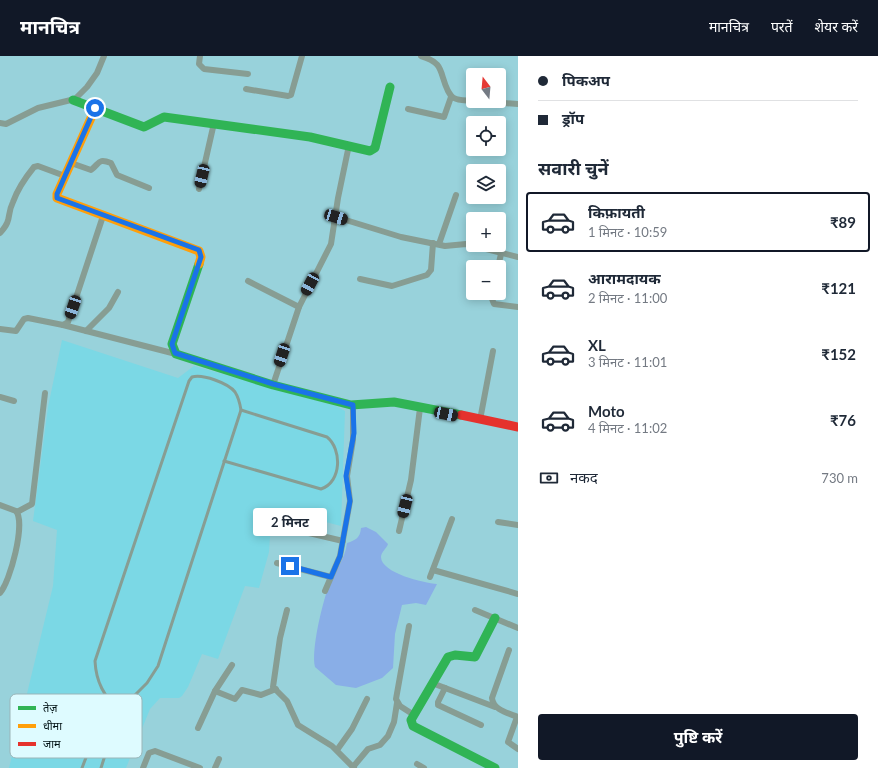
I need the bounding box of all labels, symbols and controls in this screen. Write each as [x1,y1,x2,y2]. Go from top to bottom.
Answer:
text: मानचित्र [20,15,80,38]
text: मानचित्र [709,18,749,35]
text: परतें [771,18,793,35]
text: शेयर करें [815,18,858,35]
north arrow [466,68,506,108]
map controls [466,68,506,300]
text: पिकअप [562,71,610,89]
route start [86,99,104,117]
text: ड्रॉप [562,109,584,127]
button: locate [466,116,506,156]
text: सवारी चुनें [538,157,609,179]
car [193,163,211,189]
button: layers [466,164,506,204]
text: किफ़ायती [588,203,645,221]
icon: car [540,204,576,240]
car [323,208,349,226]
button: + [466,212,506,252]
text: ₹89 [830,213,856,231]
text: 1 मिनट · 10:59 [588,224,667,240]
button: − [466,260,506,300]
text: आरामदायक [588,269,661,287]
icon: car [540,270,576,306]
car [299,271,321,297]
text: ₹121 [821,279,856,297]
text: 2 मिनट · 11:00 [588,290,667,306]
car [63,294,83,320]
icon: car [540,336,576,372]
text: XL [588,336,606,354]
car [273,342,291,368]
text: ₹152 [821,345,856,363]
text: 3 मिनट · 11:01 [588,354,667,370]
icon: car [540,402,576,438]
text: Moto [588,402,625,420]
car [433,406,459,422]
text: ₹76 [830,411,856,429]
text: 4 मिनट · 11:02 [588,420,667,436]
icon: cash [538,467,560,489]
text: नकद [570,468,598,486]
text: 730 m [821,470,858,486]
car [396,493,414,519]
callout: 2 मिनट [253,508,327,536]
text: 2 मिनट [271,514,309,530]
route end [281,557,299,575]
legend [10,694,142,758]
text: तेज़ [43,701,58,714]
button: पुष्टि करें [538,714,858,760]
text: धीमा [43,719,62,732]
text: जाम [43,737,61,750]

